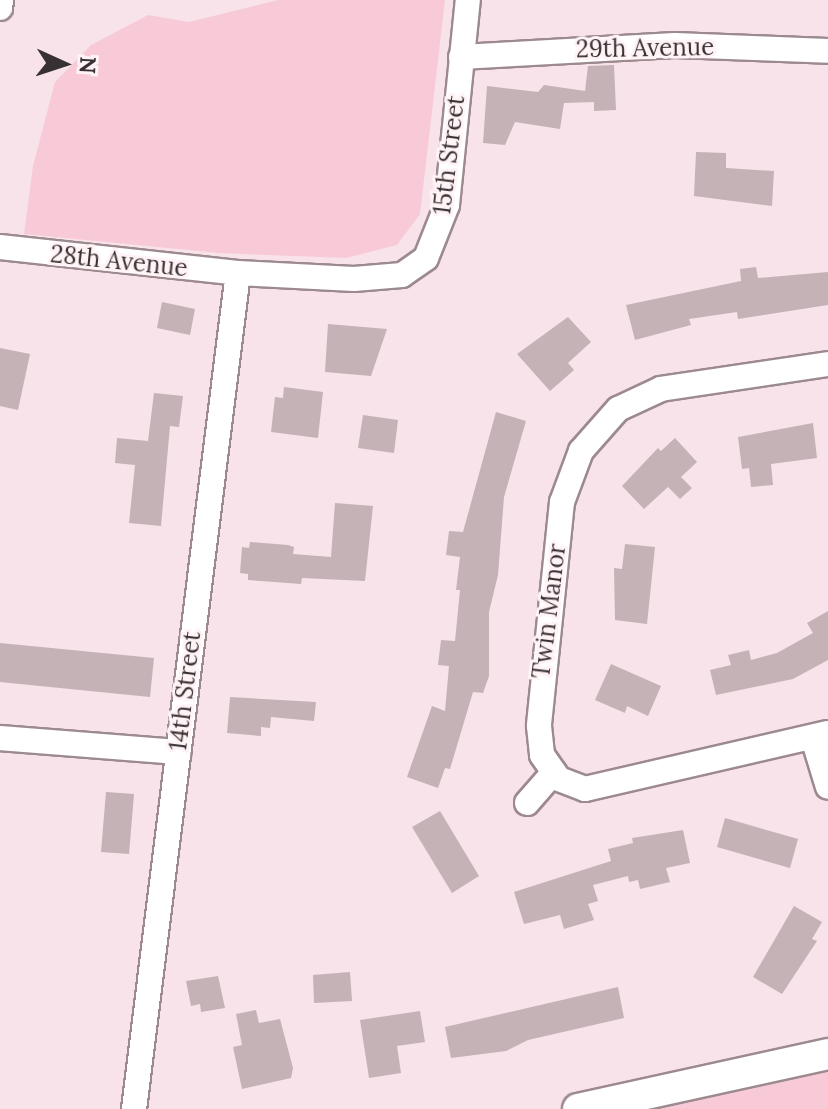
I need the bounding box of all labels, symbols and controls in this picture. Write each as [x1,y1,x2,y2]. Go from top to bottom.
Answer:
north arrow [24,24,104,104]
street label: 29th Avenue [576,32,714,64]
text: N [74,56,102,74]
street label: 15th Street [427,94,471,216]
street label: 28th Avenue [49,239,189,283]
street label: Twin Manor [526,542,572,680]
street label: 14th Street [163,630,207,752]

